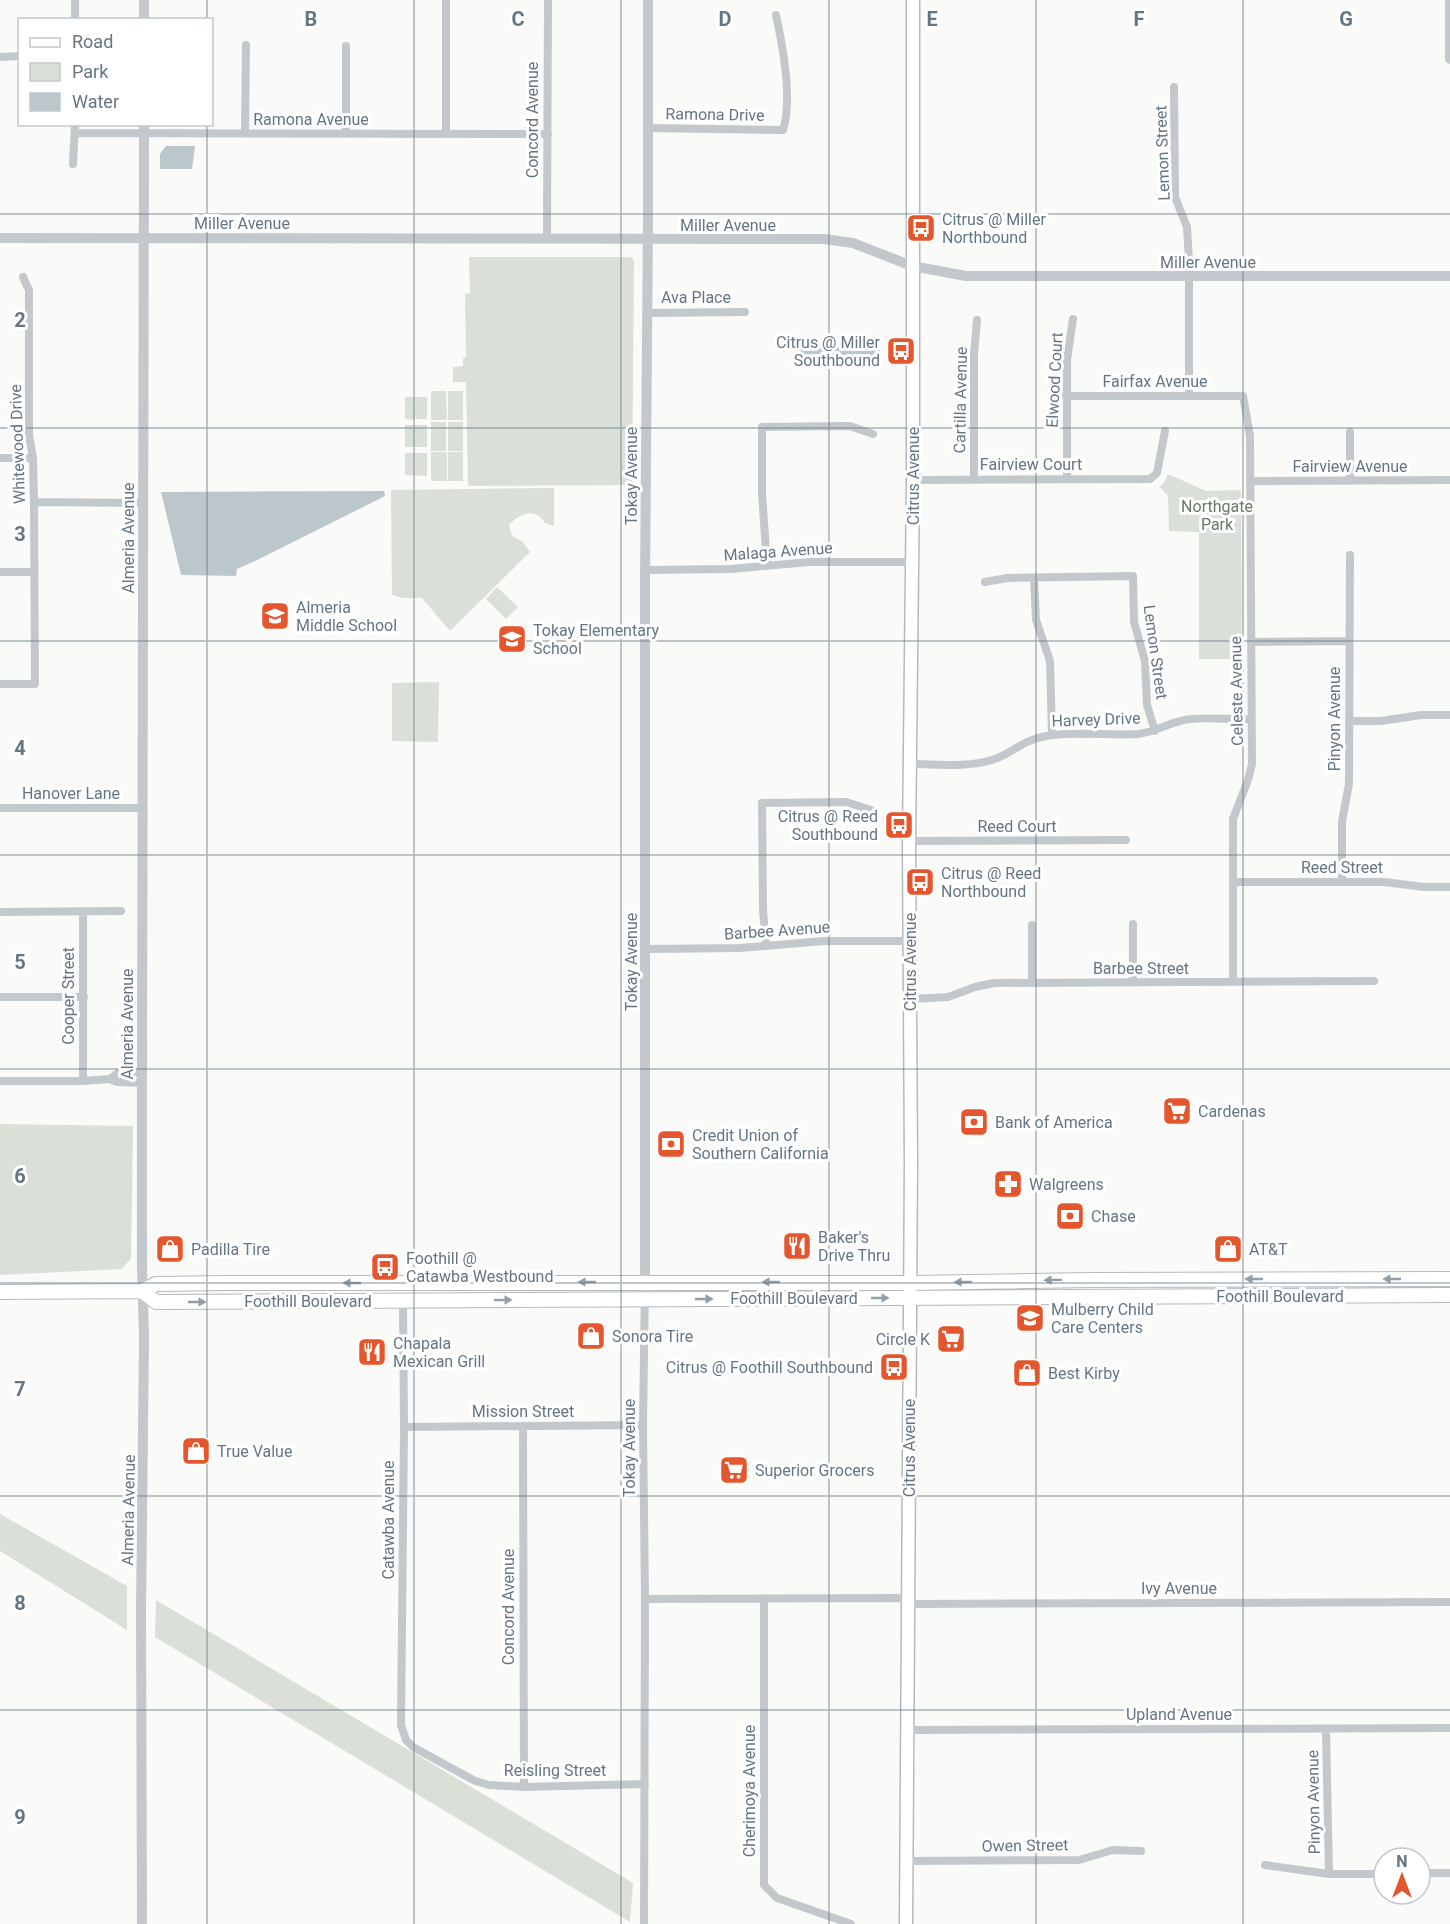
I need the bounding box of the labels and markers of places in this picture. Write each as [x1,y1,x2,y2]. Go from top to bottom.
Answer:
place label: Citrus @ Miller Northbound [942,210,1046,247]
bus stop icon: Citrus @ Miller Northbound [905,212,937,244]
place label: Citrus @ Miller Southbound [776,333,881,370]
bus stop icon: Citrus @ Miller Southbound [885,335,917,367]
place label: Almeria Middle School [296,598,397,635]
school or university icon: Almeria Middle School [259,600,291,632]
place label: Tokay Elementary School [533,621,659,658]
school or university icon: Tokay Elementary School [496,623,528,655]
place label: Citrus @ Reed Southbound [778,807,878,844]
bus stop icon: Citrus @ Reed Southbound [883,809,915,841]
place label: Citrus @ Reed Northbound [941,864,1041,901]
bus stop icon: Citrus @ Reed Northbound [904,866,936,898]
supermarket icon: Cardenas [1161,1095,1193,1127]
place label: Cardenas [1198,1102,1266,1121]
bank icon: Bank of America [958,1106,990,1138]
place label: Bank of America [995,1113,1113,1132]
place label: Credit Union of Southern California [692,1126,829,1163]
bank icon: Credit Union of Southern California [655,1128,687,1160]
pharmacy icon: Walgreens [992,1168,1024,1200]
place label: Walgreens [1029,1175,1104,1194]
bank icon: Chase [1054,1200,1086,1232]
place label: Chase [1091,1207,1136,1226]
place label: Baker's Drive Thru [818,1228,890,1265]
restaurant icon: Baker's Drive Thru [781,1230,813,1262]
shop icon: Padilla Tire [154,1233,186,1265]
shop icon: AT&T [1212,1233,1244,1265]
place label: Padilla Tire [191,1240,270,1259]
place label: AT&T [1249,1240,1288,1259]
place label: Foothill @ Catawba Westbound [406,1249,553,1286]
bus stop icon: Foothill @ Catawba Westbound [369,1251,401,1283]
place label: Mulberry Child Care Centers [1051,1300,1154,1337]
school or university icon: Mulberry Child Care Centers [1014,1302,1046,1334]
shop icon: Sonora Tire [575,1320,607,1352]
supermarket icon: Circle K [935,1323,967,1355]
place label: Sonora Tire [612,1327,693,1346]
place label: Circle K [876,1330,931,1349]
place label: Chapala Mexican Grill [393,1334,485,1371]
restaurant icon: Chapala Mexican Grill [356,1336,388,1368]
bus stop icon: Citrus @ Foothill Southbound [878,1351,910,1383]
shop icon: Best Kirby [1011,1357,1043,1389]
place label: Citrus @ Foothill Southbound [666,1358,873,1377]
place label: Best Kirby [1048,1364,1120,1383]
shop icon: True Value [180,1435,212,1467]
place label: True Value [217,1442,292,1461]
supermarket icon: Superior Grocers [718,1454,750,1486]
place label: Superior Grocers [755,1461,874,1480]

